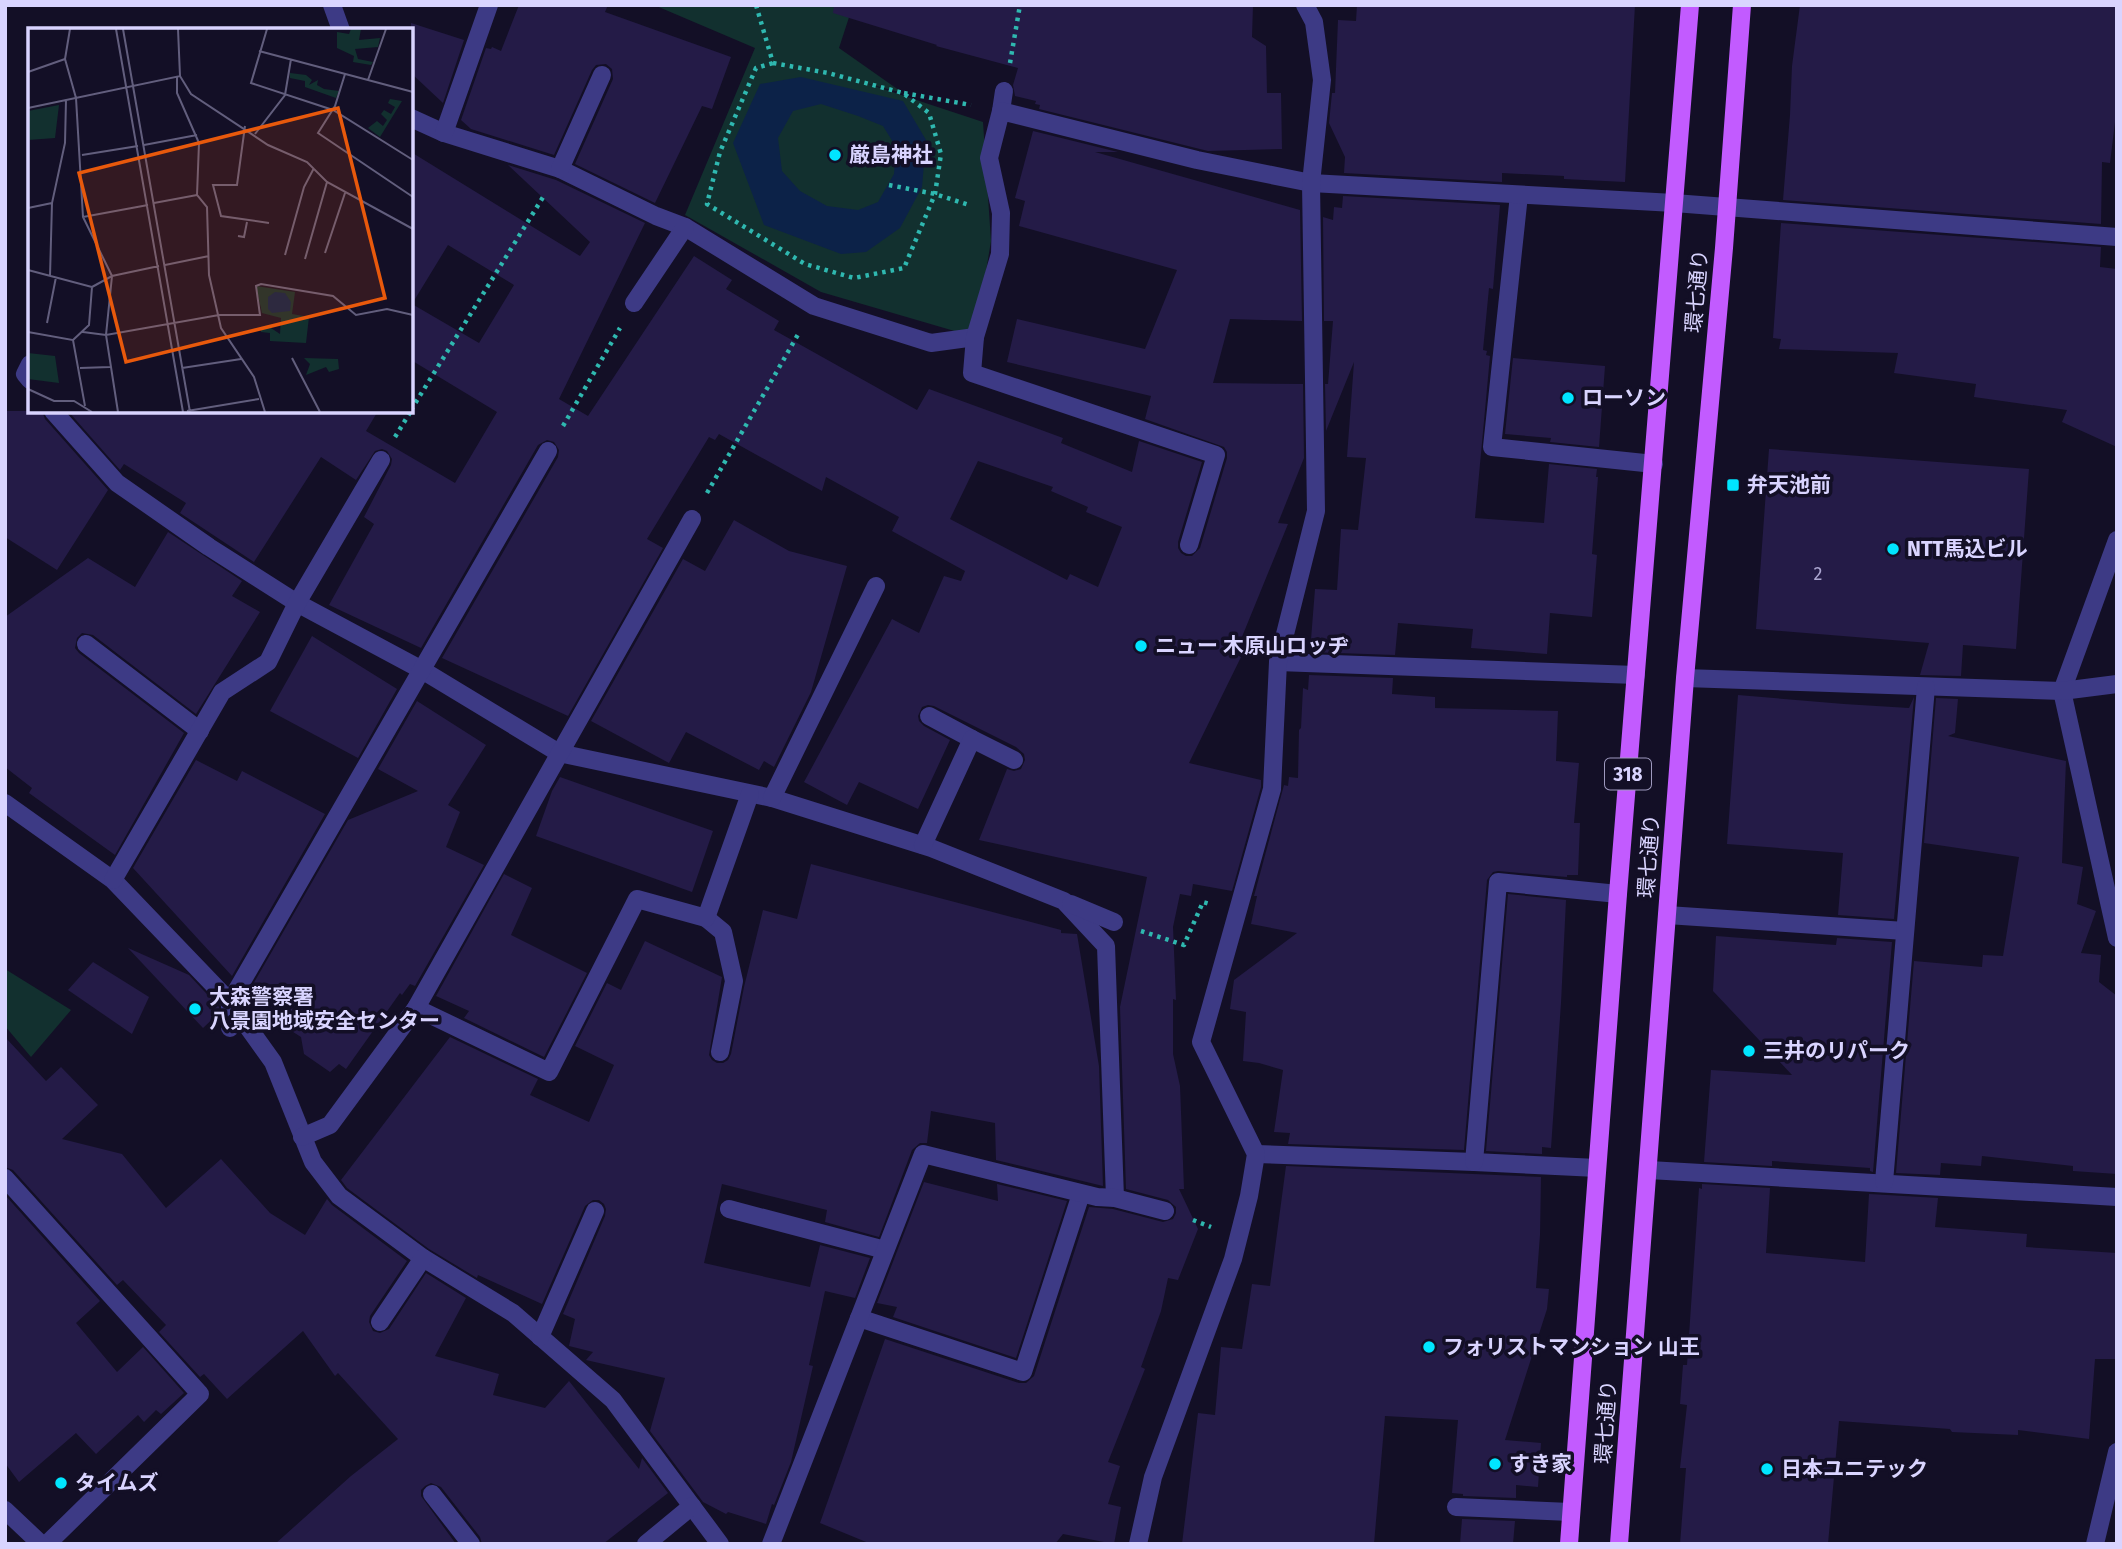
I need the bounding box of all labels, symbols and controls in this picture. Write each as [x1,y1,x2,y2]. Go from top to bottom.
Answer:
inset map [28,28,413,413]
place label: 厳島神社 [849,142,933,168]
marker: 厳島神社 [827,147,843,163]
street label: 環七通り [1680,248,1714,334]
place label: ローソン [1582,385,1666,411]
marker: ローソン [1560,390,1576,406]
place label: 弁天池前 [1747,472,1831,498]
marker: 弁天池前 [1725,477,1741,493]
place label: NTT馬込ビル [1907,536,2028,562]
marker: NTT馬込ビル [1885,541,1901,557]
house number: 2 [1814,563,1823,585]
place label: ニュー 木原山ロッヂ [1155,633,1349,659]
marker: ニュー 木原山ロッヂ [1133,638,1149,654]
road number: 318 [1605,758,1651,790]
street label: 環七通り [1633,813,1665,899]
place label: 大森警察署 八景園地域安全センター [209,984,440,1034]
marker: 大森警察署 八景園地域安全センター [187,1001,203,1017]
place label: 三井のリパーク [1763,1038,1910,1064]
marker: 三井のリパーク [1741,1043,1757,1059]
place label: フォリストマンション 山王 [1443,1334,1700,1360]
marker: フォリストマンション 山王 [1421,1339,1437,1355]
street label: 環七通り [1590,1379,1622,1465]
place label: すき家 [1509,1451,1572,1477]
marker: すき家 [1487,1456,1503,1472]
place label: 日本ユニテック [1781,1456,1928,1482]
marker: 日本ユニテック [1759,1461,1775,1477]
place label: タイムズ [75,1470,159,1496]
marker: タイムズ [53,1475,69,1491]

